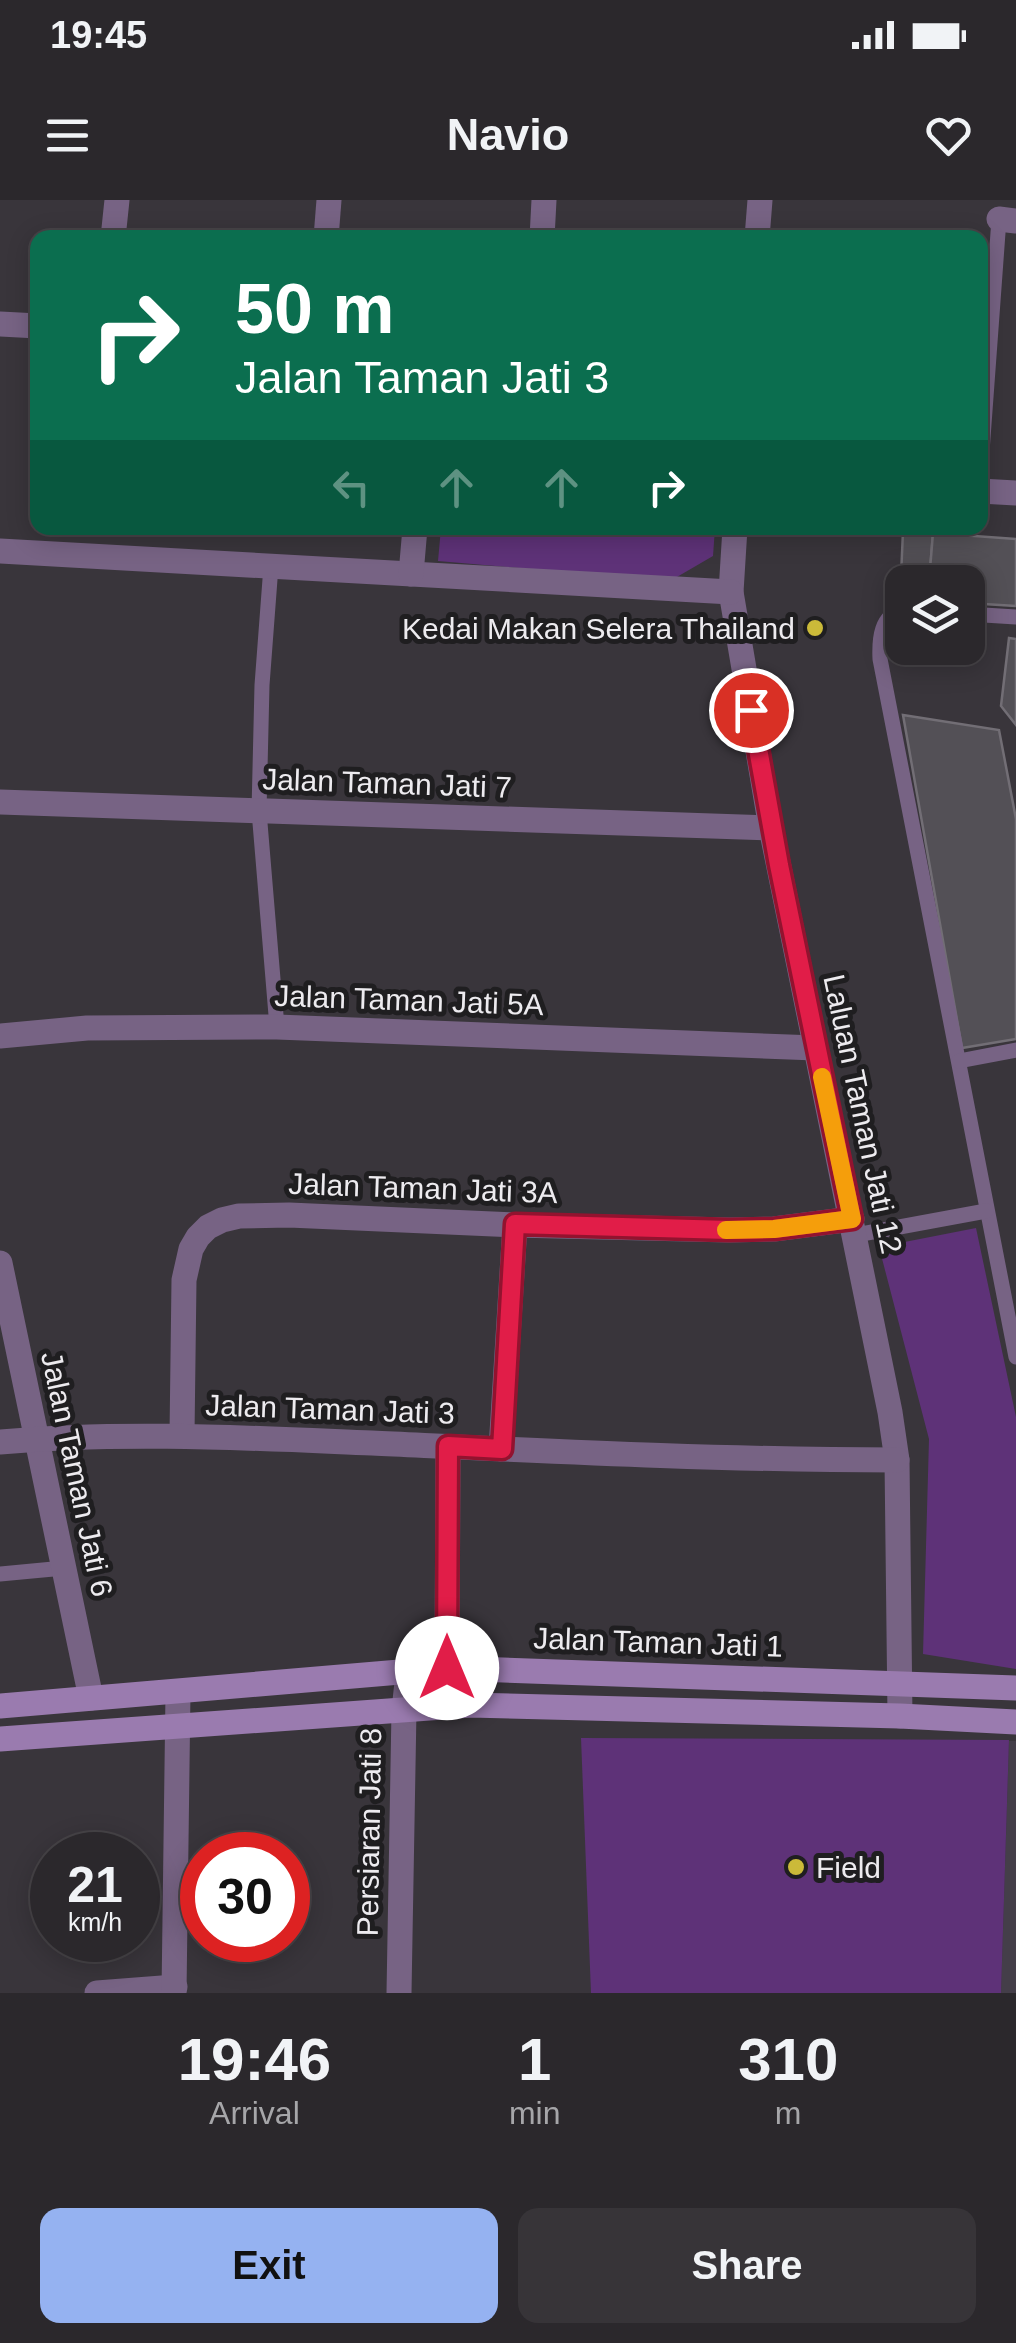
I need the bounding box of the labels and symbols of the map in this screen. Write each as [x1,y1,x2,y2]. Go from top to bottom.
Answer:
place label: Kedai Makan Selera Thailand [402,612,795,645]
marker: Kedai Makan Selera Thailand [804,617,826,639]
pin [709,668,794,753]
street label: Jalan Taman Jati 7 [262,762,512,804]
street label: Laluan Taman Jati 12 [817,971,909,1257]
street label: Jalan Taman Jati 5A [274,979,544,1021]
street label: Jalan Taman Jati 3A [288,1167,558,1209]
street label: Jalan Taman Jati 6 [35,1348,119,1600]
street label: Jalan Taman Jati 3 [205,1388,455,1430]
position arrow [395,1616,499,1720]
street label: Jalan Taman Jati 1 [533,1621,783,1663]
street label: Persiaran Jati 8 [351,1728,387,1936]
speed limit sign: 30 [180,1832,310,1962]
place label: Field [816,1851,881,1884]
marker: Field [785,1856,807,1878]

